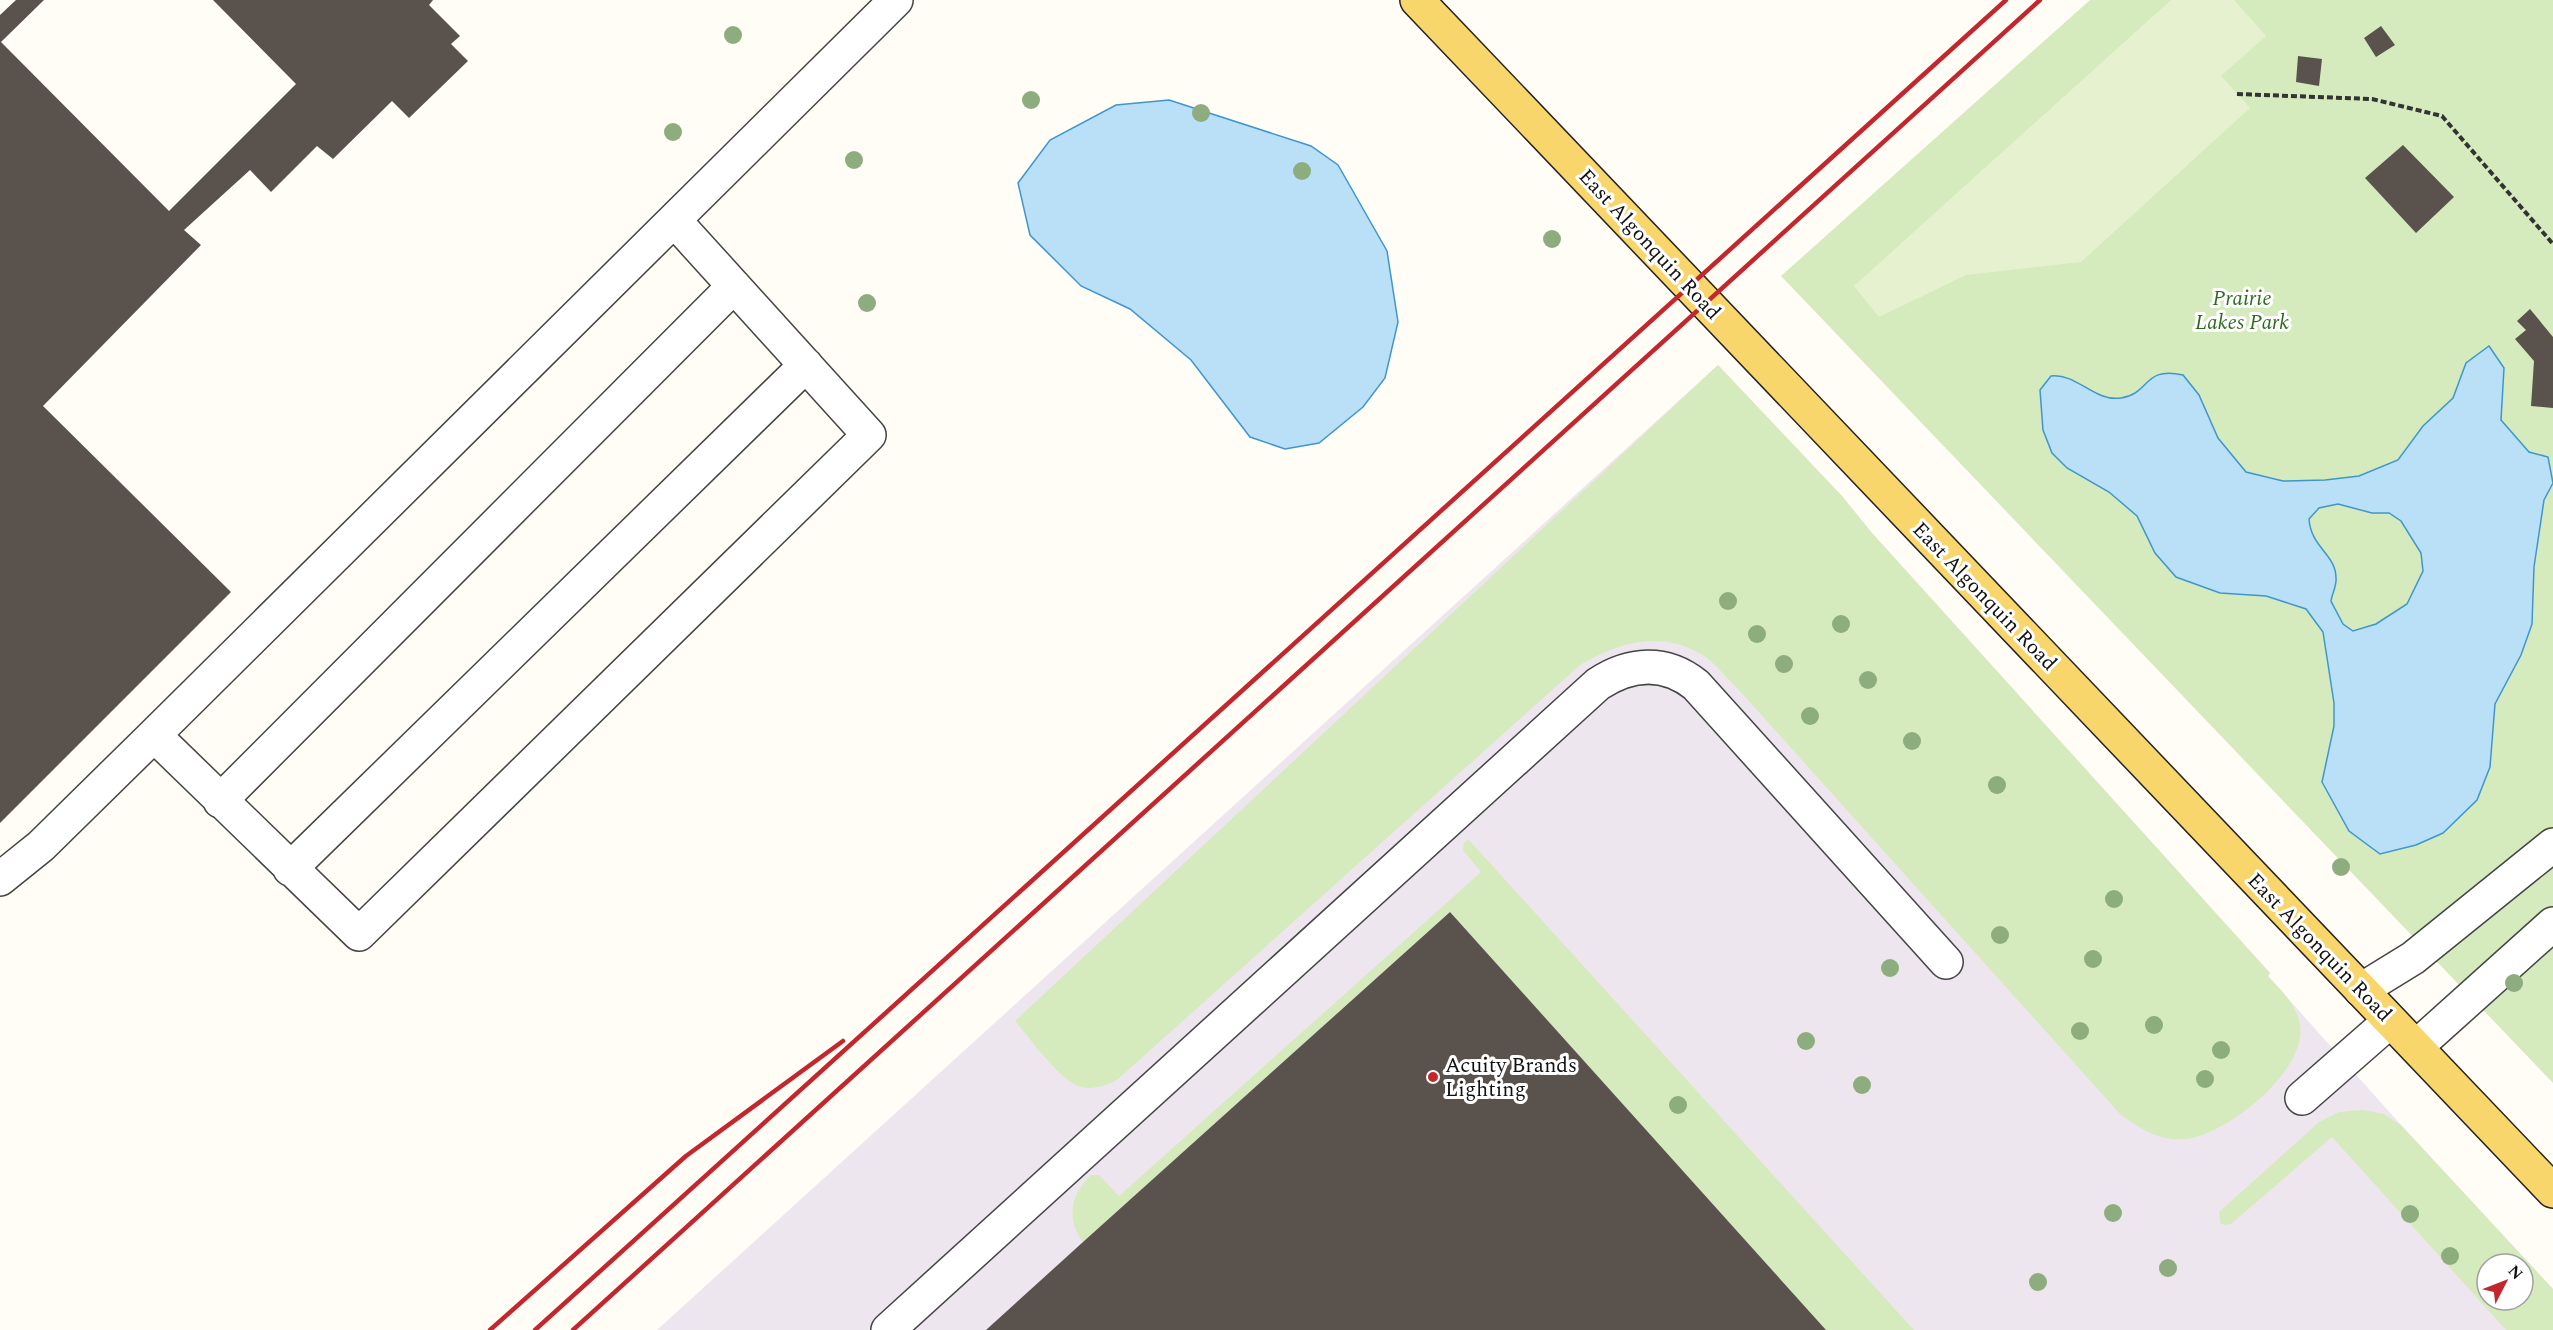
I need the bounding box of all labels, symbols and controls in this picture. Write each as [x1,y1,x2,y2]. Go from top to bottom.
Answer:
street label: East Algonquin Road [1570,162,1728,328]
park label: Prairie Lakes Park [2195,283,2289,339]
street label: East Algonquin Road [1904,515,2064,679]
street label: East Algonquin Road [2239,866,2399,1030]
place label: Acuity Brands Lighting [1445,1050,1577,1106]
marker: Acuity Brands Lighting [1426,1070,1440,1084]
north arrow [2475,1252,2535,1312]
text: N [2502,1260,2529,1286]

